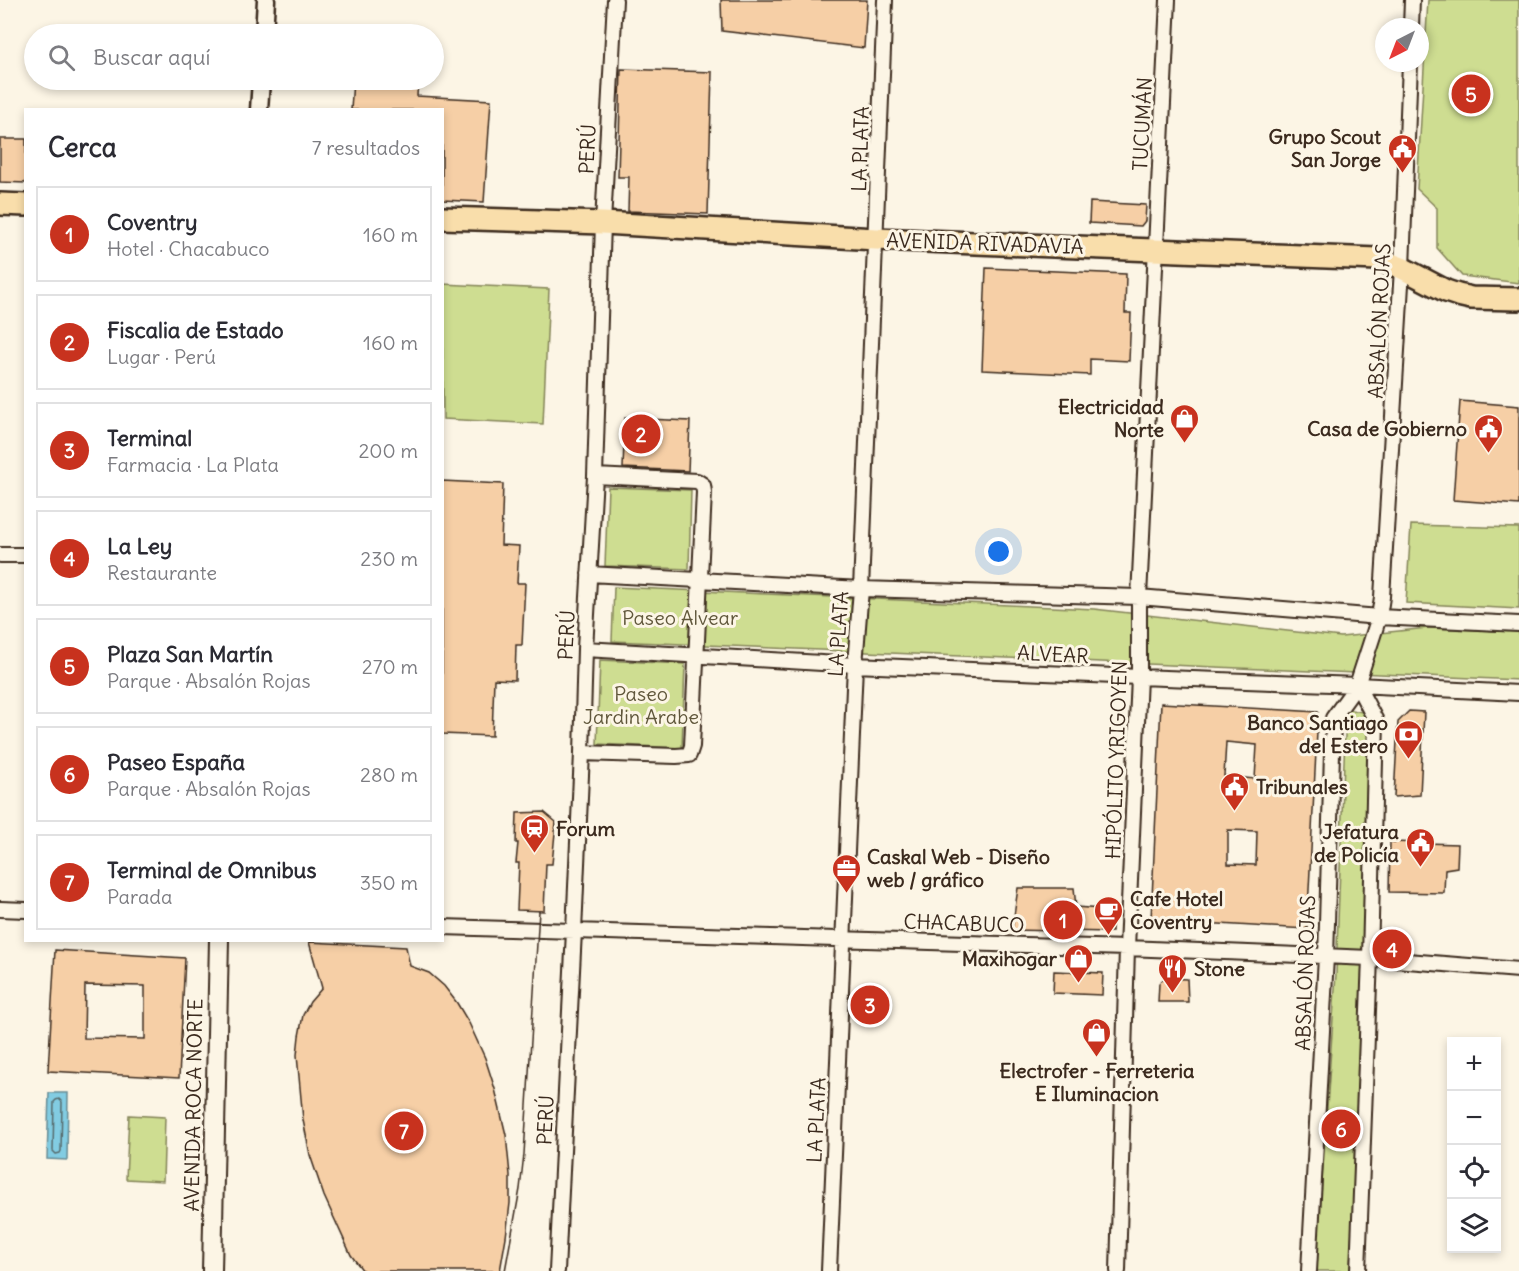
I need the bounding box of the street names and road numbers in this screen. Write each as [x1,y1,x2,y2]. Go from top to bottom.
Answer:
street label: TUCUMÁN [1127,76,1157,172]
street label: LA PLATA [846,106,874,192]
street label: PERÚ [573,123,601,175]
street label: AVENIDA RIVADAVIA [886,227,1084,259]
street label: ABSALÓN ROJAS [1362,243,1396,399]
street label: LA PLATA [823,590,853,678]
street label: PERÚ [552,609,580,661]
street label: ALVEAR [1016,640,1090,668]
street label: HIPÓLITO YRIGOYEN [1100,660,1132,860]
street label: ABSALÓN ROJAS [1290,895,1320,1051]
street label: CHACABUCO [903,908,1025,938]
street label: AVENIDA ROCA NORTE [179,998,207,1212]
street label: LA PLATA [801,1076,831,1163]
street label: PERÚ [531,1094,559,1146]

